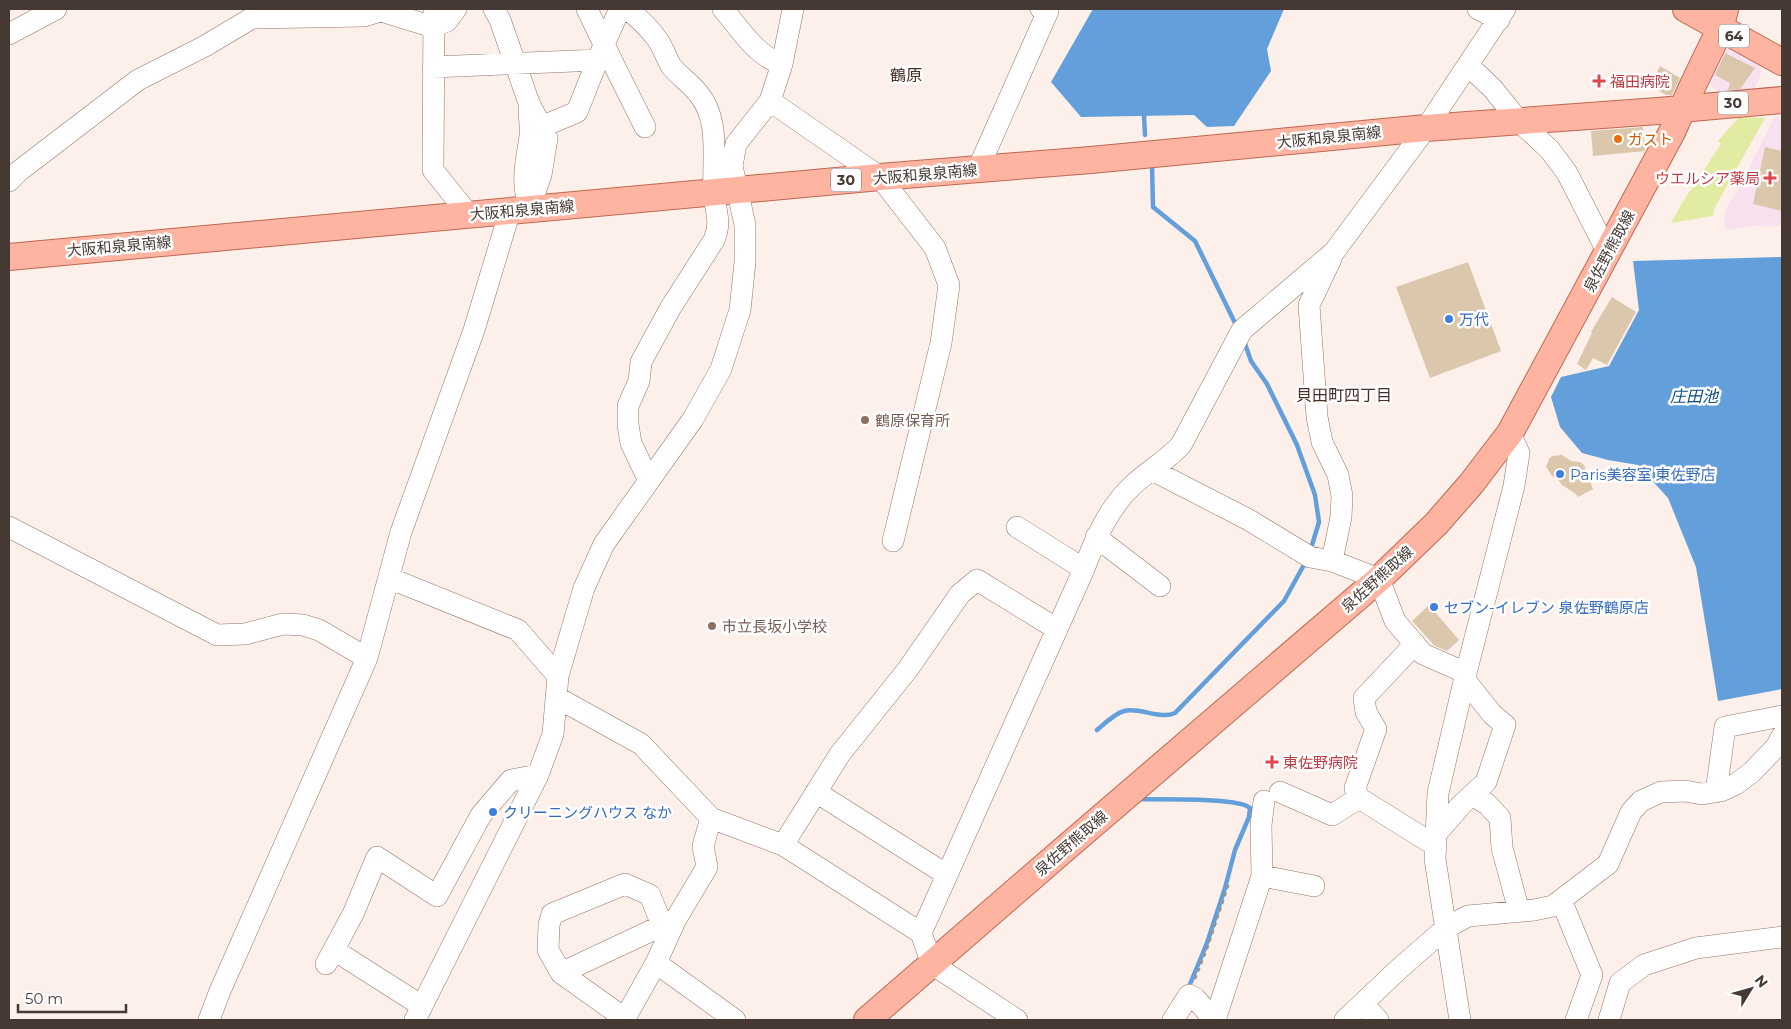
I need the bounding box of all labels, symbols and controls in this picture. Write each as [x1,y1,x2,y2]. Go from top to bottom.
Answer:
road number: 64 [1719,24,1749,48]
district label: 鶴原 [890,66,922,85]
place label: 福田病院 [1610,72,1670,91]
marker: 福田病院 [1592,74,1606,88]
road number: 30 [1718,92,1748,115]
street label: 大阪和泉泉南線 [1276,122,1382,152]
place label: ガスト [1628,130,1673,149]
marker: ガスト [1612,133,1624,145]
street label: 大阪和泉泉南線 [872,160,978,188]
road number: 30 [831,168,861,192]
place label: ウエルシア薬局 [1655,169,1760,188]
marker: ウエルシア薬局 [1764,172,1776,184]
street label: 大阪和泉泉南線 [469,196,575,224]
street label: 泉佐野熊取線 [1579,207,1639,295]
street label: 大阪和泉泉南線 [66,232,172,260]
place label: 万代 [1459,310,1489,329]
marker: 万代 [1443,313,1455,325]
district label: 貝田町四丁目 [1296,386,1392,405]
water label: 庄田池 [1670,387,1720,406]
place label: 鶴原保育所 [875,411,950,430]
marker: 鶴原保育所 [859,414,871,426]
place label: Paris美容室 東佐野店 [1570,465,1716,484]
marker: Paris美容室 東佐野店 [1554,468,1566,480]
street label: 泉佐野熊取線 [1337,542,1417,616]
place label: セブン-イレブン 泉佐野鶴原店 [1444,598,1649,617]
marker: セブン-イレブン 泉佐野鶴原店 [1428,601,1440,613]
place label: 市立長坂小学校 [722,617,827,636]
marker: 市立長坂小学校 [706,620,718,632]
place label: 東佐野病院 [1283,753,1358,772]
marker: 東佐野病院 [1265,755,1279,769]
place label: クリーニングハウス なか [503,803,672,822]
marker: クリーニングハウス なか [487,806,499,818]
street label: 泉佐野熊取線 [1031,806,1111,880]
north arrow [1726,964,1776,1014]
text: N [1751,971,1772,991]
scale bar [18,982,125,1014]
text: 50 m [25,989,63,1008]

